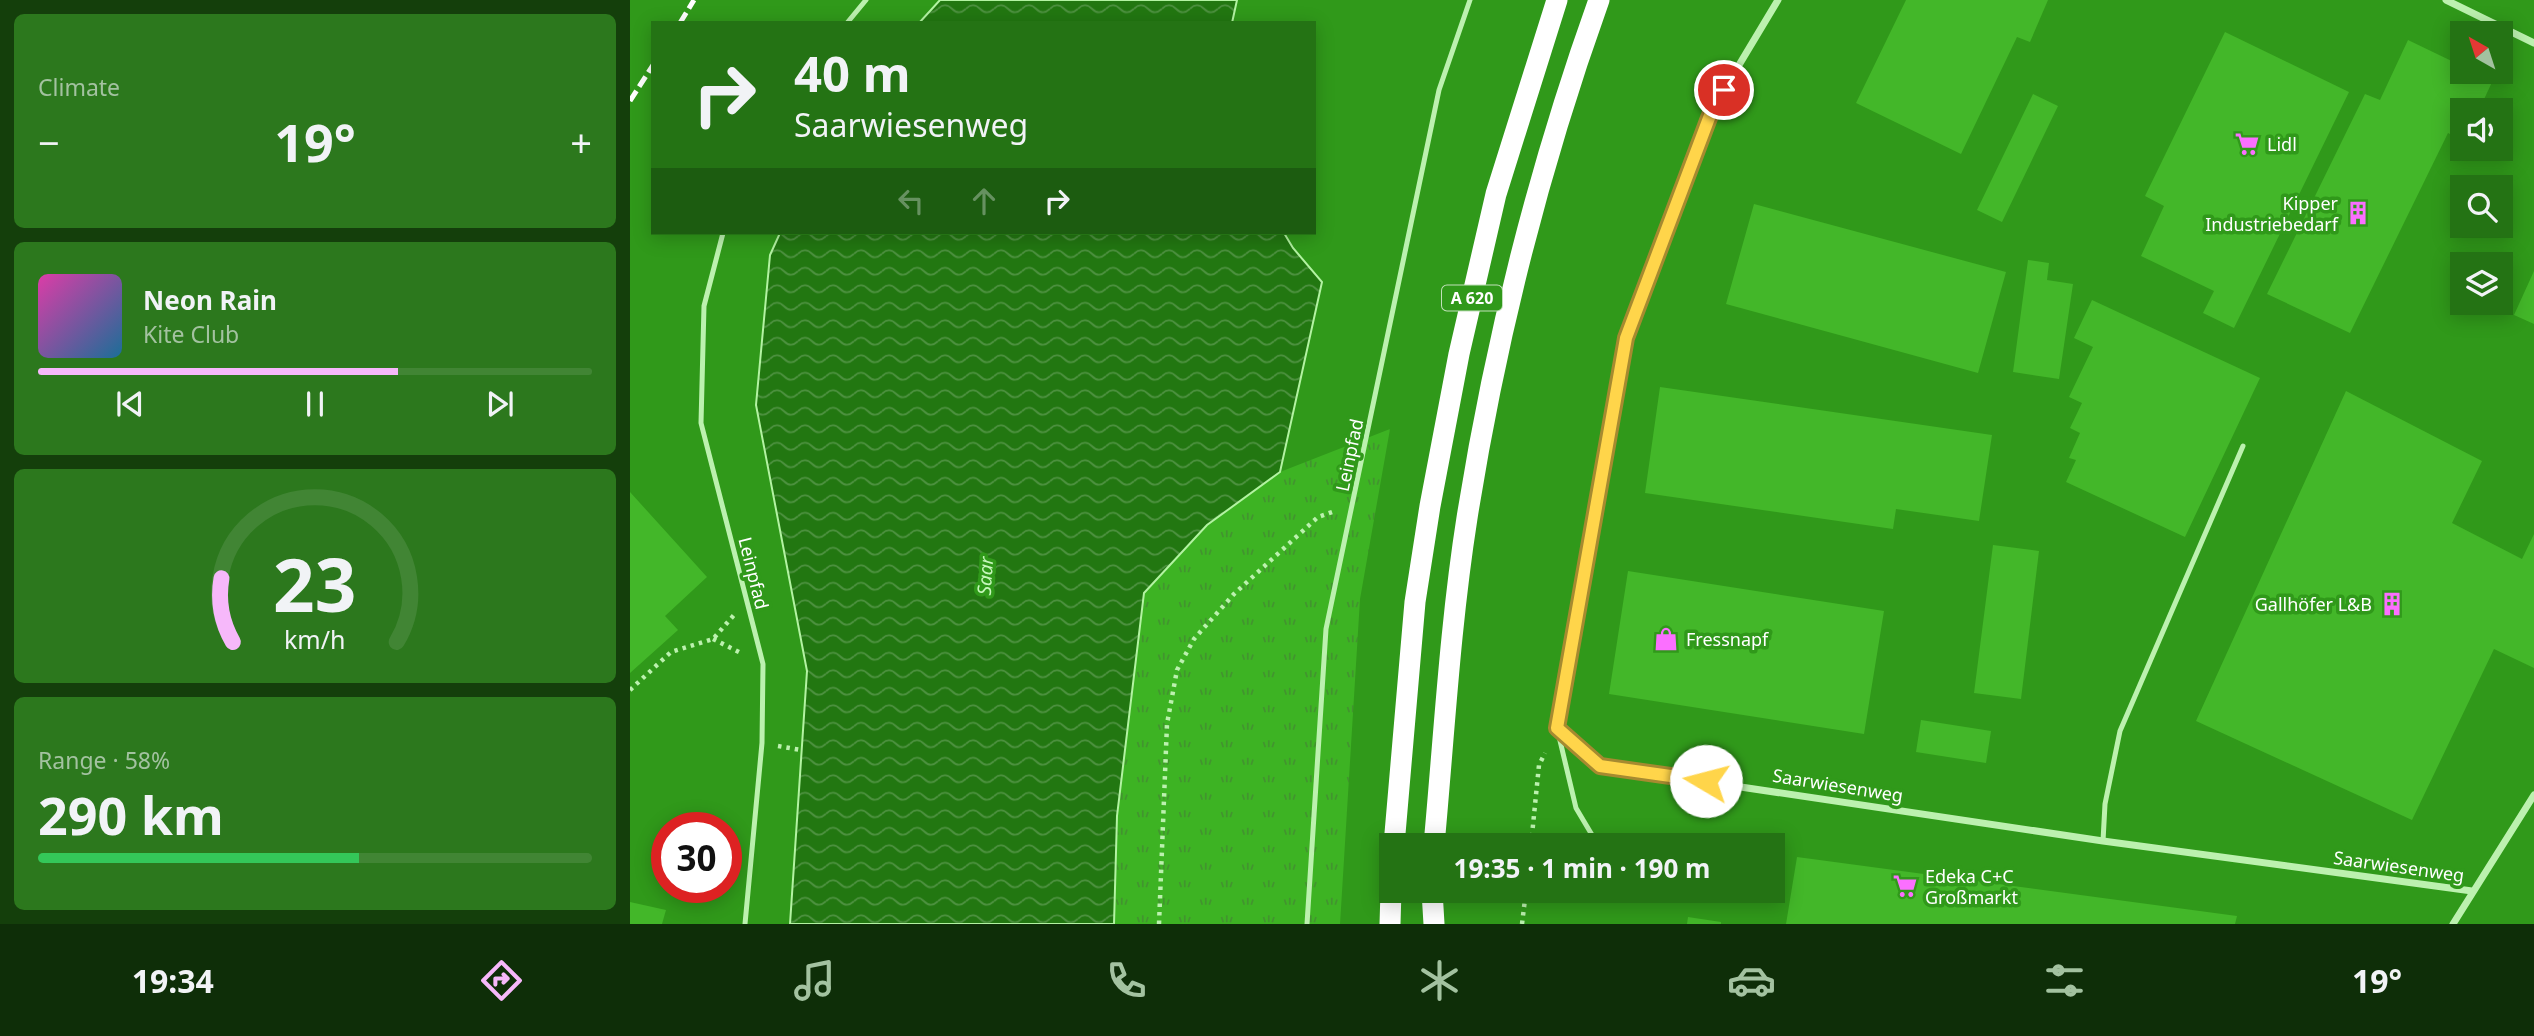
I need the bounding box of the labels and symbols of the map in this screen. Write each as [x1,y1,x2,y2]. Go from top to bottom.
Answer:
north arrow [2450,21,2513,84]
pin [1694,60,1754,120]
supermarket icon: Lidl [2233,130,2261,158]
place label: Lidl [2267,132,2297,156]
place label: Kipper Industriebedarf [2205,191,2339,236]
building icon: Kipper Industriebedarf [2344,199,2372,227]
road number: A 620 [1442,286,1502,310]
street label: Leinpfad [1330,416,1368,494]
street label: Leinpfad [733,534,775,612]
water label: Saar [971,554,999,596]
building icon: Gallhöfer L&B [2378,590,2406,618]
place label: Gallhöfer L&B [2255,592,2372,616]
shop icon: Fressnapf [1652,625,1680,653]
place label: Fressnapf [1686,627,1769,651]
position arrow [1669,744,1743,818]
street label: Saarwiesenweg [1771,763,1905,807]
speed limit sign: 30 [651,812,742,903]
street label: Saarwiesenweg [2332,845,2466,887]
place label: Edeka C+C Großmarkt [1925,864,2018,909]
supermarket icon: Edeka C+C Großmarkt [1891,872,1919,900]

